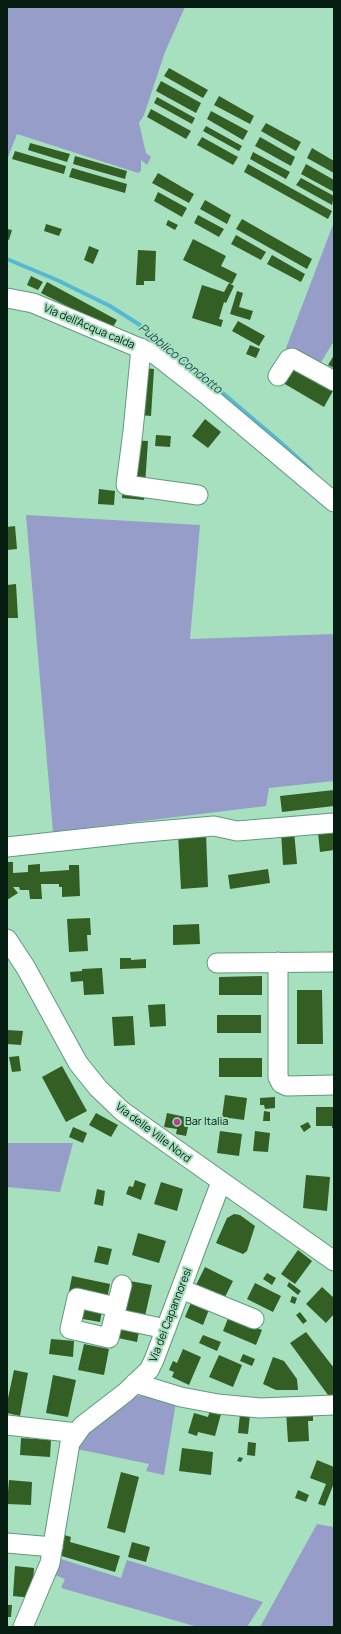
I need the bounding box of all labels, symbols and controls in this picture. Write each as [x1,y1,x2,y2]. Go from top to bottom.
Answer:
street label: Via dell'Acqua calda [41,302,137,352]
water label: Pubblico Condotto [135,321,225,397]
street label: Via delle Ville Nord [113,1100,193,1166]
place label: Bar Italia [185,1115,228,1129]
marker: Bar Italia [172,1117,182,1127]
street label: Via dei Capannoresi [147,1266,195,1364]

